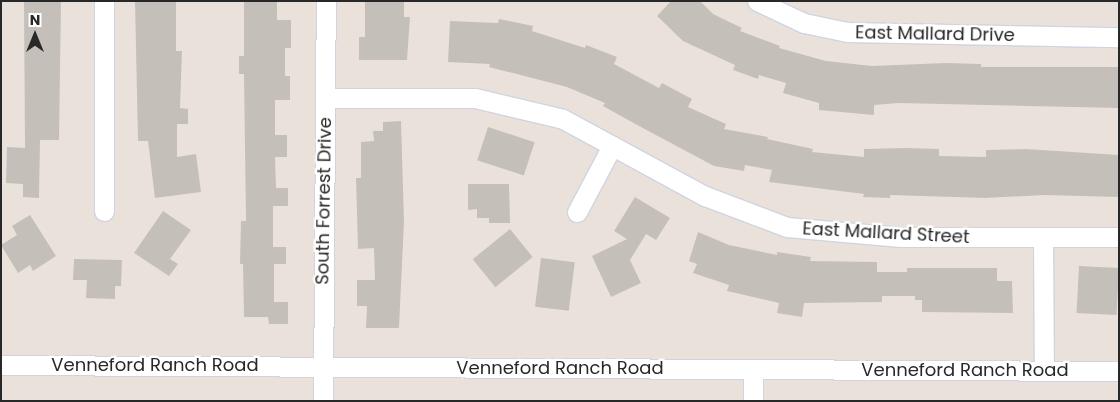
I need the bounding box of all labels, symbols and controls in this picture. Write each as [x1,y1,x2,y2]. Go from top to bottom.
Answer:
north arrow [10,10,60,60]
text: N [30,10,40,30]
street label: East Mallard Drive [855,22,1015,46]
street label: South Forrest Drive [312,117,336,285]
street label: East Mallard Street [802,218,970,248]
street label: Venneford Ranch Road [51,354,259,376]
street label: Venneford Ranch Road [456,357,664,379]
street label: Venneford Ranch Road [861,359,1069,381]

